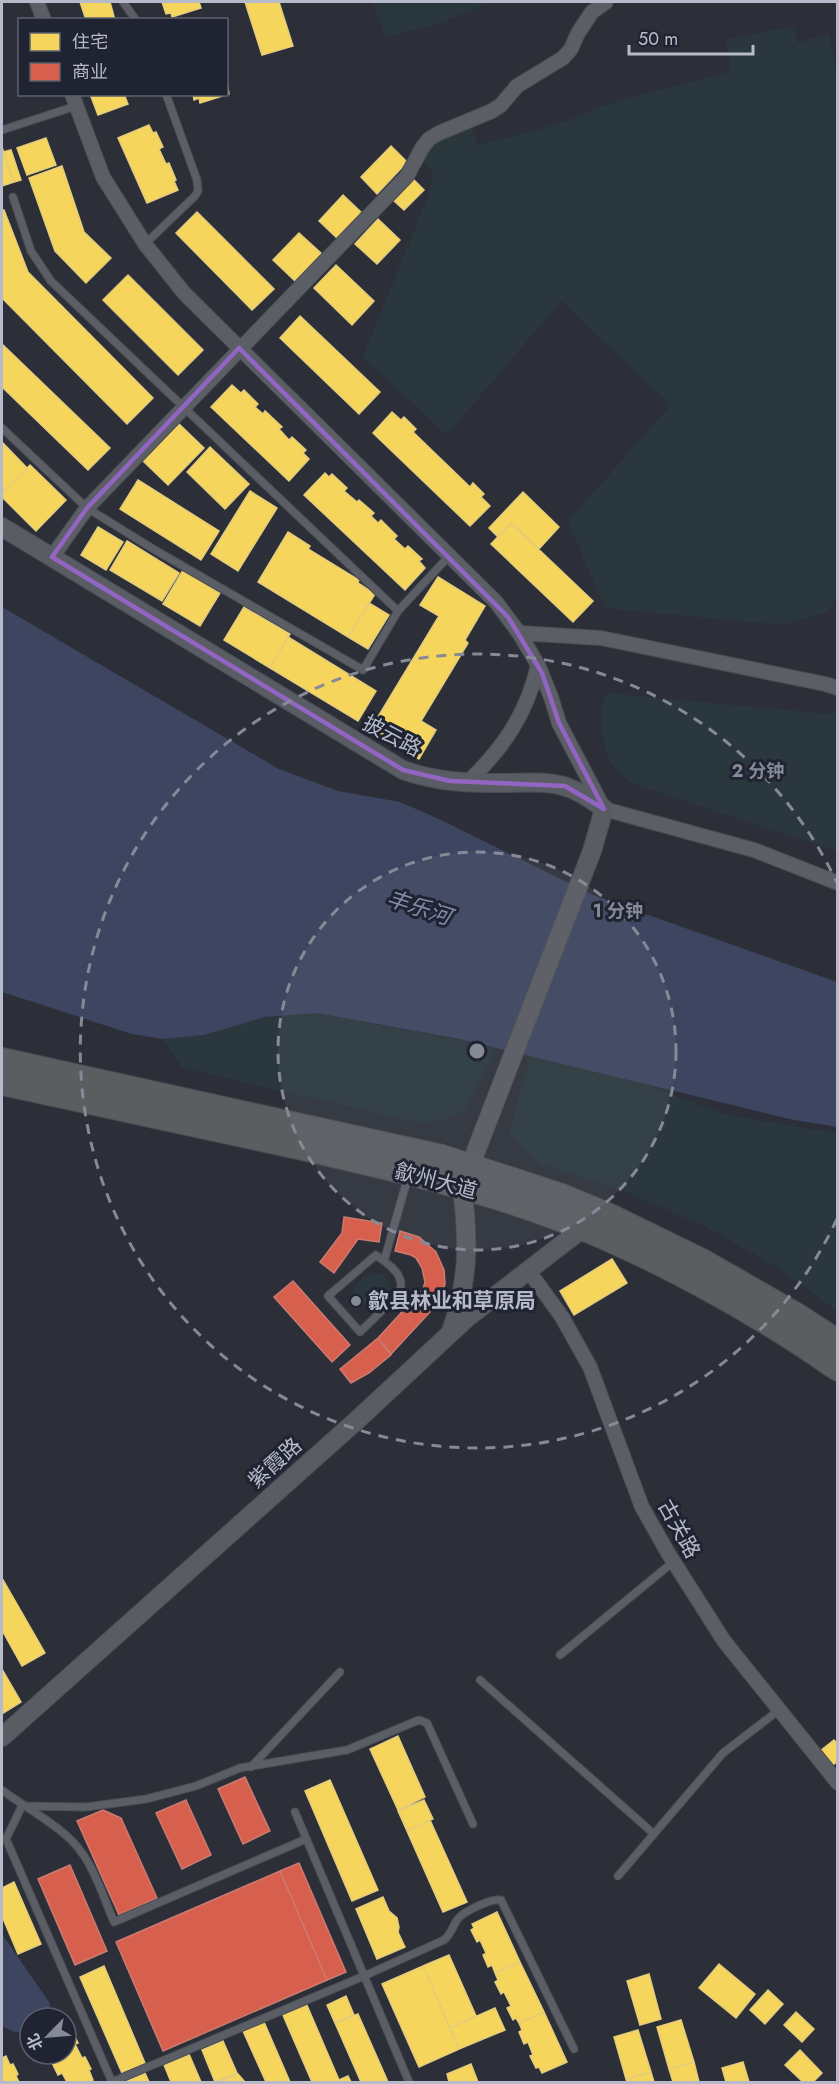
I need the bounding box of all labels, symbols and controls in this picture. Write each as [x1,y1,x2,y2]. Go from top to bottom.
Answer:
legend [18,18,228,96]
scale bar [629,18,754,56]
text: 50 m [638,26,678,52]
text: 住宅 [72,29,108,55]
text: 商业 [72,59,108,85]
street label: 披云路 [357,708,427,764]
text: 2 分钟 [731,758,785,784]
water label: 丰乐河 [383,882,459,934]
text: 1 分钟 [593,898,643,924]
centre of rings [467,1041,487,1061]
street label: 歙州大道 [392,1156,480,1206]
place label: 歙县林业和草原局 [368,1286,536,1316]
marker: 歙县林业和草原局 [349,1294,363,1308]
street label: 紫霞路 [242,1431,308,1495]
street label: 古关路 [651,1494,707,1564]
north arrow [18,2006,78,2066]
text: 北 [21,2030,49,2054]

